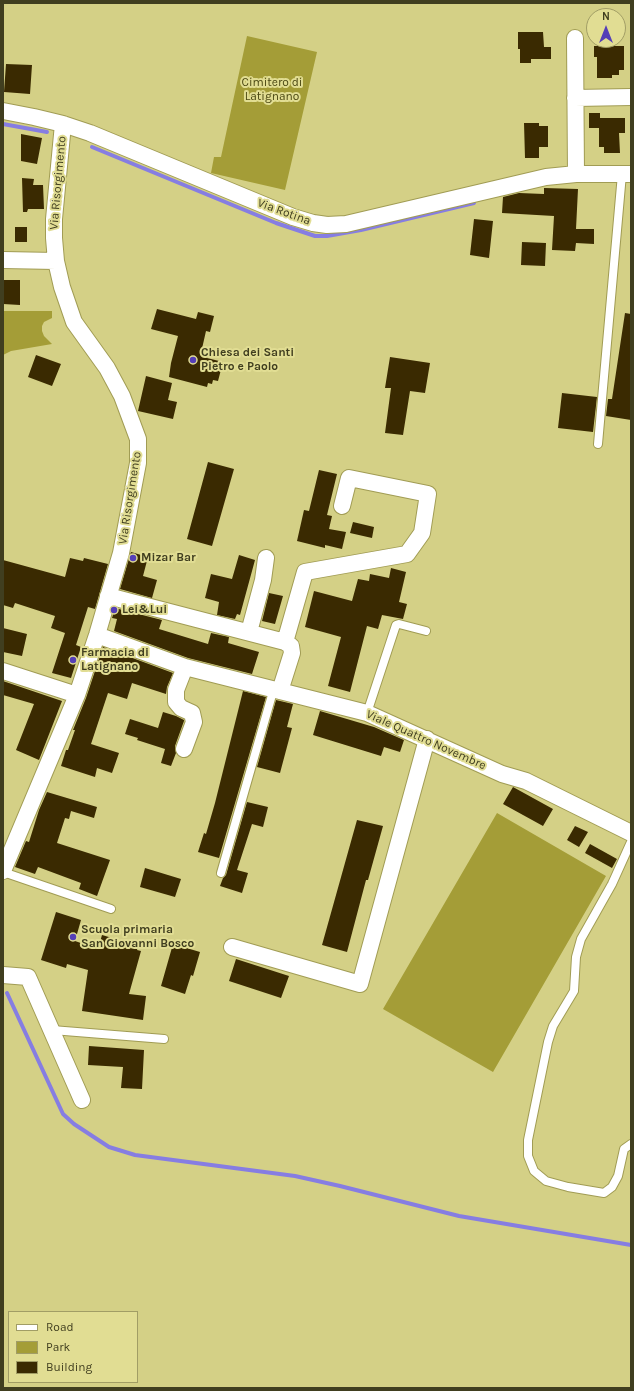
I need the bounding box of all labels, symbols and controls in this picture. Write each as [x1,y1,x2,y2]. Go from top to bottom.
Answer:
north arrow [586,8,626,48]
text: N [602,10,610,23]
park label: Cimitero di Latignano [242,76,302,104]
street label: Via Risorgimento [47,136,69,230]
street label: Via Rotina [255,196,313,228]
place label: Chiesa dei Santi Pietro e Paolo [201,346,294,374]
marker: Chiesa dei Santi Pietro e Paolo [188,355,198,365]
street label: Via Risorgimento [116,451,144,545]
place label: Mizar Bar [141,551,196,565]
marker: Mizar Bar [128,553,138,563]
place label: Lei&Lui [122,603,167,617]
marker: Lei&Lui [109,605,119,615]
place label: Farmacia di Latignano [81,646,149,674]
marker: Farmacia di Latignano [68,655,78,665]
street label: Viale Quattro Novembre [364,707,488,773]
place label: Scuola primaria San Giovanni Bosco [81,923,194,951]
marker: Scuola primaria San Giovanni Bosco [68,932,78,942]
legend [8,1311,138,1383]
text: Road [46,1320,74,1334]
text: Park [46,1340,70,1354]
text: Building [46,1360,92,1374]

